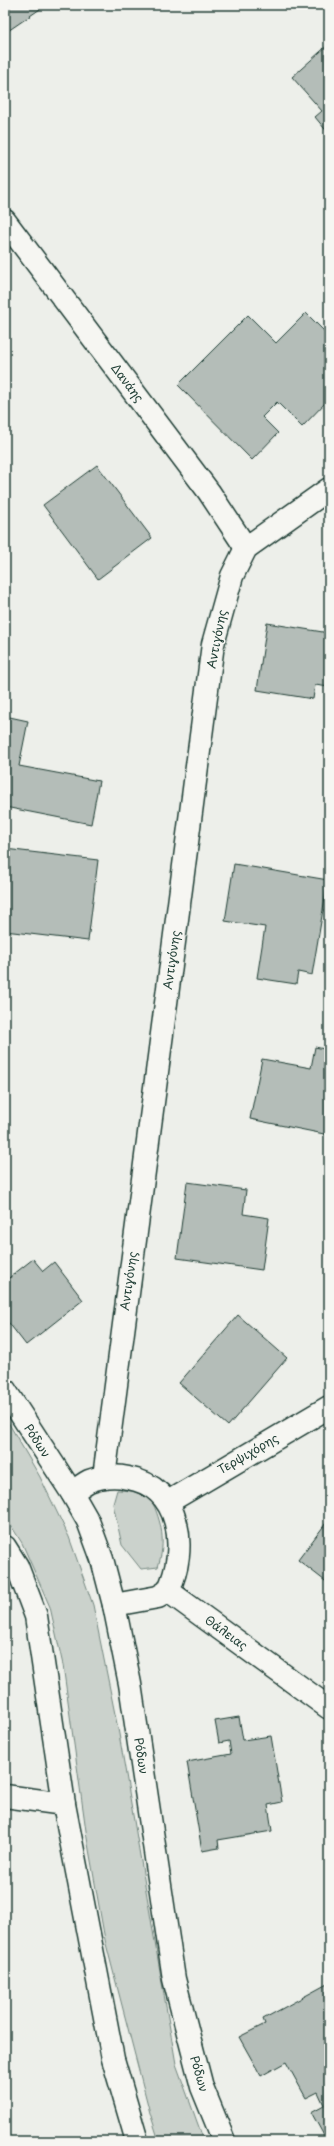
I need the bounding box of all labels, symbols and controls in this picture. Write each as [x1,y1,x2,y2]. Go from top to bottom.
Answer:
street label: Δανάης [107,359,148,406]
street label: Αντιγόνης [202,608,231,670]
street label: Αντιγόνης [158,929,184,991]
street label: Αντιγόνης [115,1250,141,1312]
street label: Ρόδων [20,1420,55,1461]
street label: Τερψιχόρης [214,1428,281,1478]
street label: Θάλειας [201,1610,252,1654]
street label: Ρόδων [130,1736,154,1775]
street label: Ρόδων [186,2054,214,2094]

